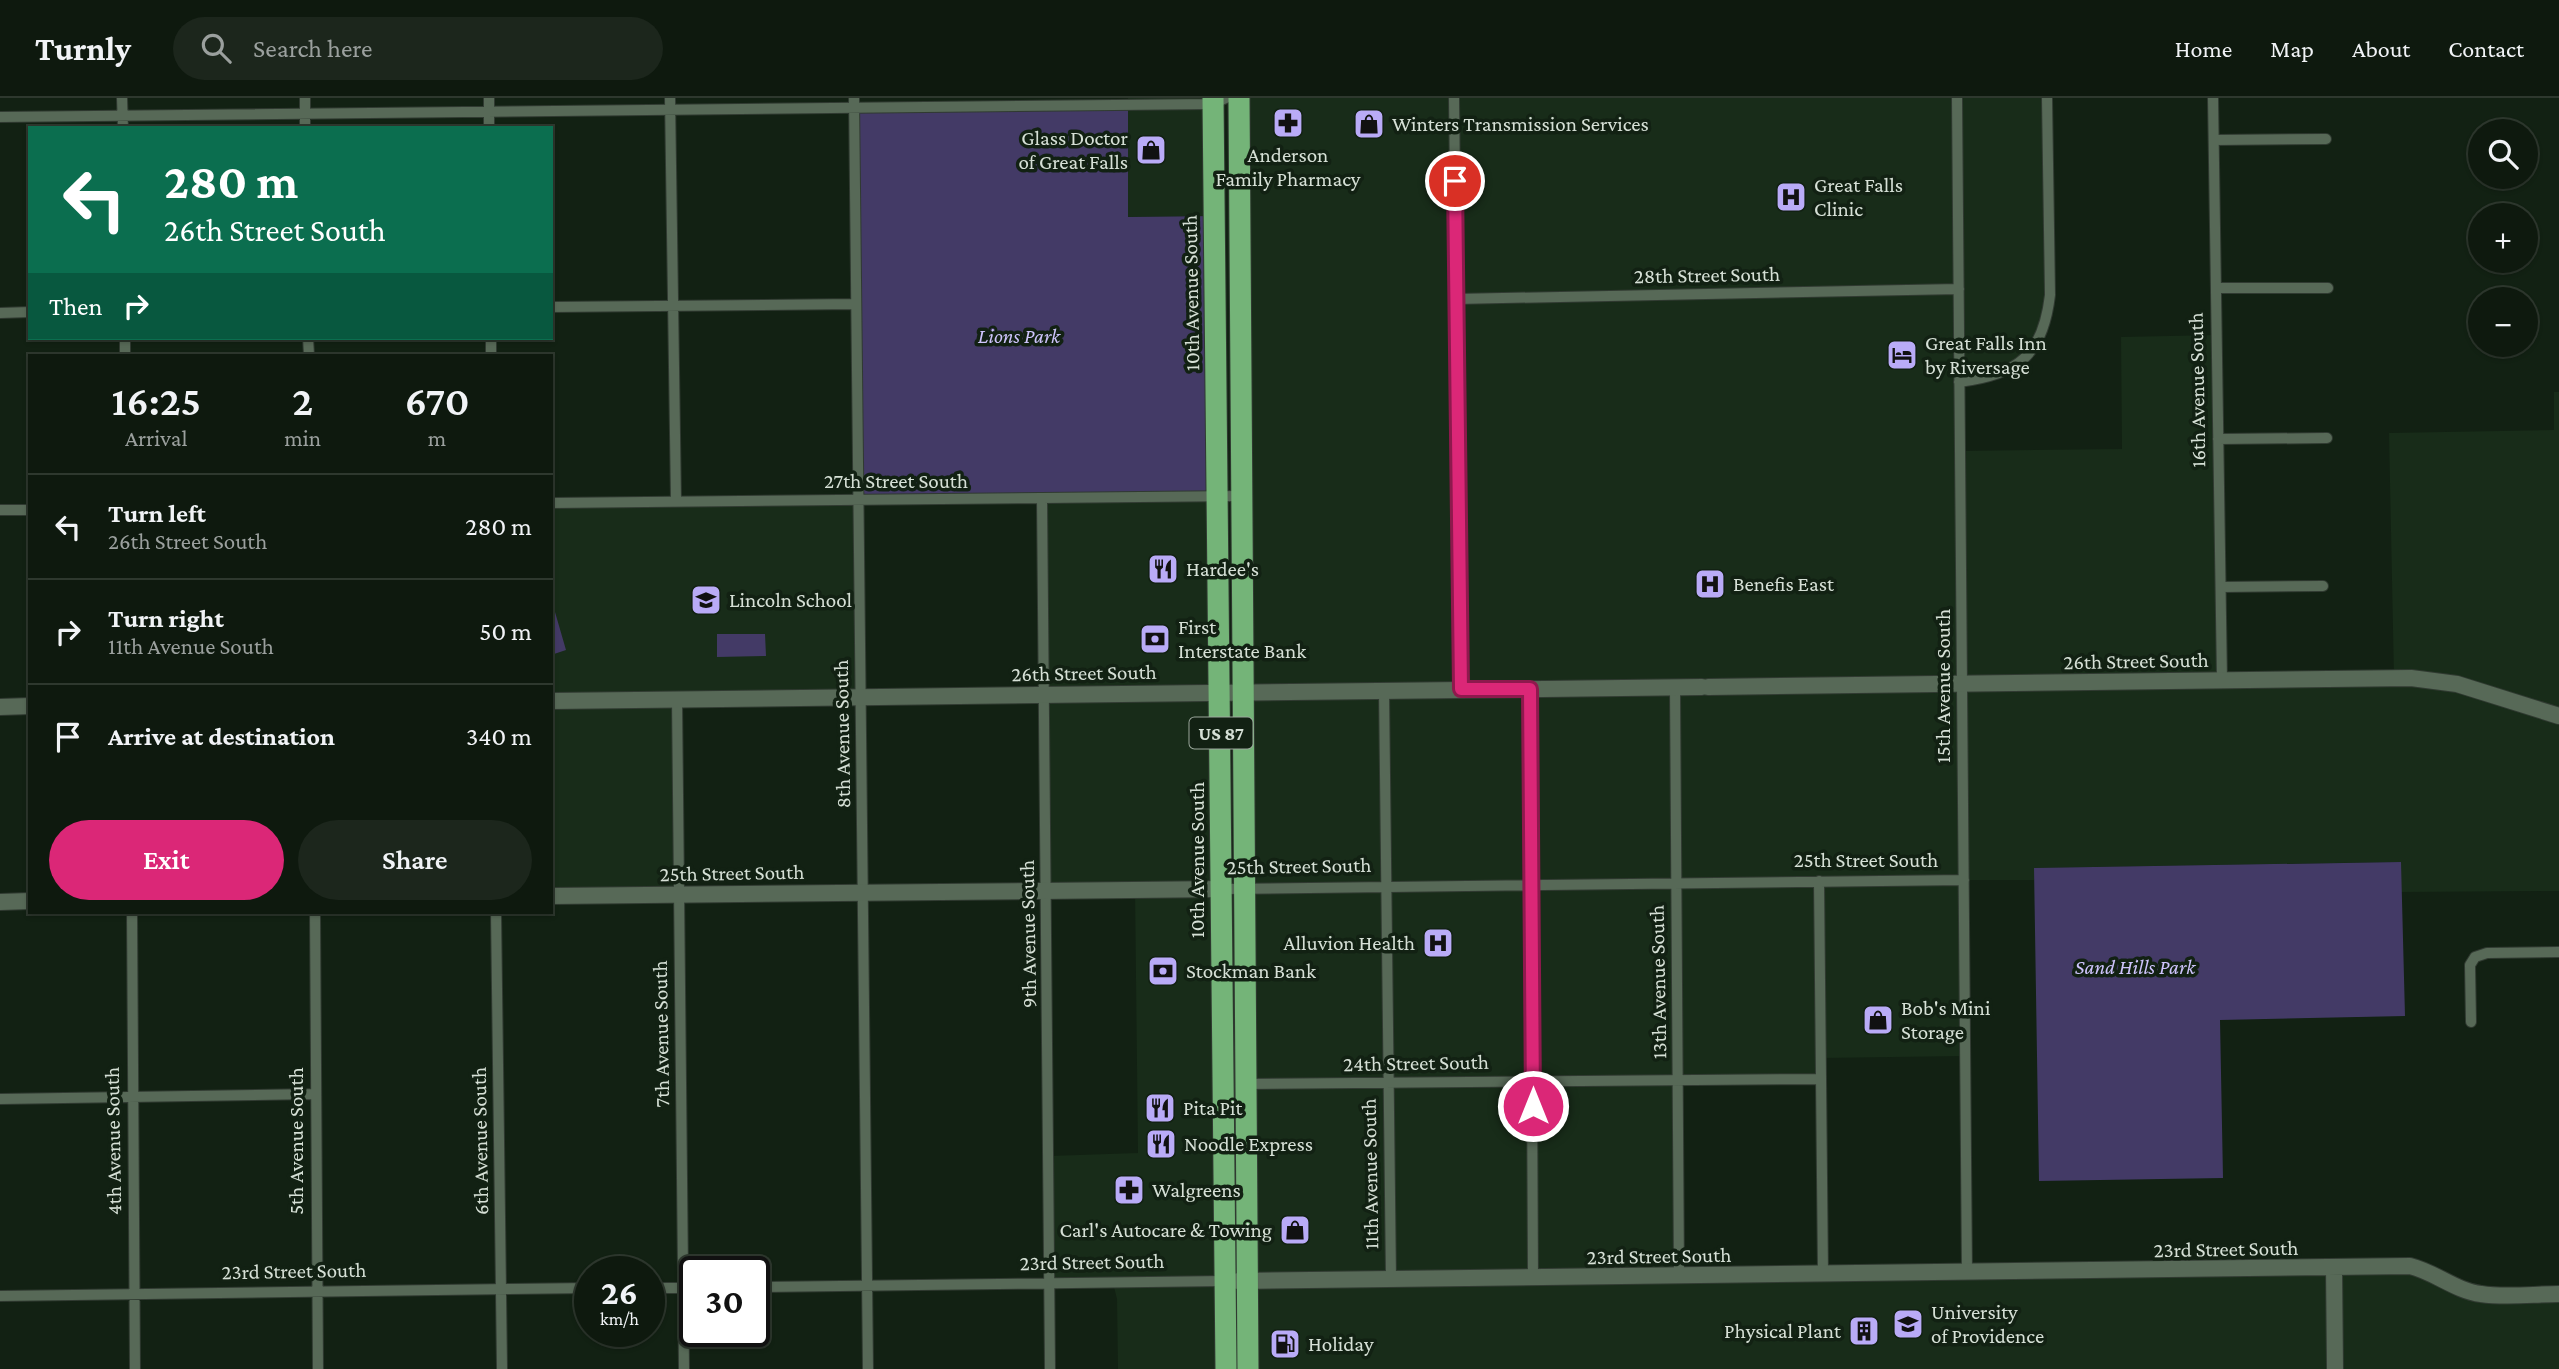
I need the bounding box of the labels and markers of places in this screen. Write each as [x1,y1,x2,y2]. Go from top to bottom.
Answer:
pharmacy icon: Anderson Family Pharmacy [1271,106,1305,140]
shop icon: Winters Transmission Services [1352,107,1386,141]
place label: Winters Transmission Services [1392,112,1649,136]
place label: Glass Doctor of Great Falls [1018,126,1129,174]
shop icon: Glass Doctor of Great Falls [1134,133,1168,167]
place label: Anderson Family Pharmacy [1215,143,1361,191]
pin [1425,151,1485,211]
place label: Great Falls Clinic [1814,173,1903,221]
hospital icon: Great Falls Clinic [1774,180,1808,214]
place label: Great Falls Inn by Riversage [1925,331,2047,379]
hotel icon: Great Falls Inn by Riversage [1885,338,1919,372]
restaurant icon: Hardee's [1146,552,1180,586]
place label: Hardee's [1186,557,1259,581]
hospital icon: Benefis East [1693,567,1727,601]
place label: Benefis East [1733,572,1835,596]
school or university icon: Lincoln School [689,583,723,617]
place label: Lincoln School [729,588,852,612]
place label: First Interstate Bank [1178,615,1306,663]
bank icon: First Interstate Bank [1138,622,1172,656]
hospital icon: Alluvion Health [1421,926,1455,960]
place label: Alluvion Health [1284,931,1415,955]
bank icon: Stockman Bank [1146,954,1180,988]
place label: Stockman Bank [1186,959,1316,983]
place label: Bob's Mini Storage [1901,996,1991,1044]
shop icon: Bob's Mini Storage [1861,1003,1895,1037]
restaurant icon: Pita Pit [1143,1091,1177,1125]
place label: Pita Pit [1183,1096,1244,1120]
restaurant icon: Noodle Express [1144,1127,1178,1161]
place label: Noodle Express [1184,1132,1313,1156]
pharmacy icon: Walgreens [1112,1173,1146,1207]
place label: Walgreens [1152,1178,1241,1202]
shop icon: Carl's Autocare & Towing [1278,1213,1312,1247]
place label: Carl's Autocare & Towing [1060,1218,1272,1242]
place label: University of Providence [1931,1300,2044,1348]
school or university icon: University of Providence [1891,1307,1925,1341]
building icon: Physical Plant [1847,1314,1881,1348]
place label: Physical Plant [1724,1319,1842,1343]
fuel station icon: Holiday [1268,1327,1302,1361]
place label: Holiday [1308,1332,1374,1356]

